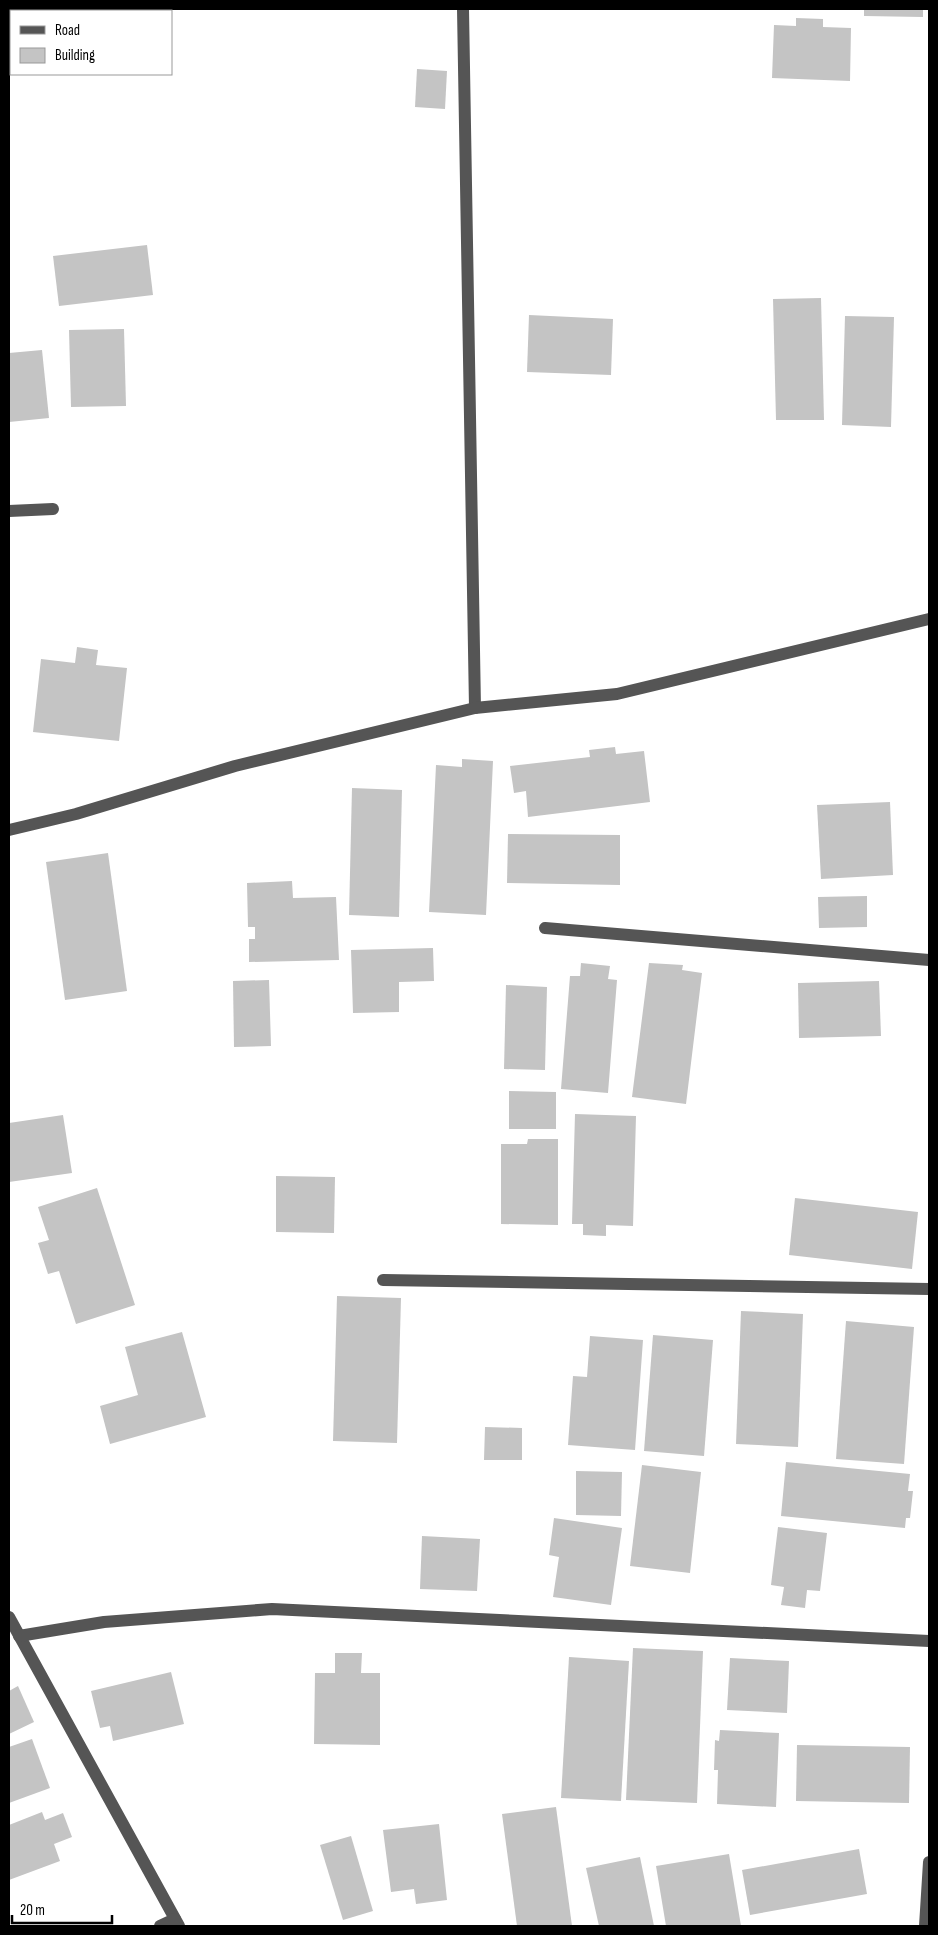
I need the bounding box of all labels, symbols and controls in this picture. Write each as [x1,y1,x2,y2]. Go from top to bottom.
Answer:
legend [10,10,172,75]
text: Road [55,21,80,40]
text: Building [55,46,95,65]
scale bar [12,1892,112,1924]
text: 20 m [20,1901,45,1920]

